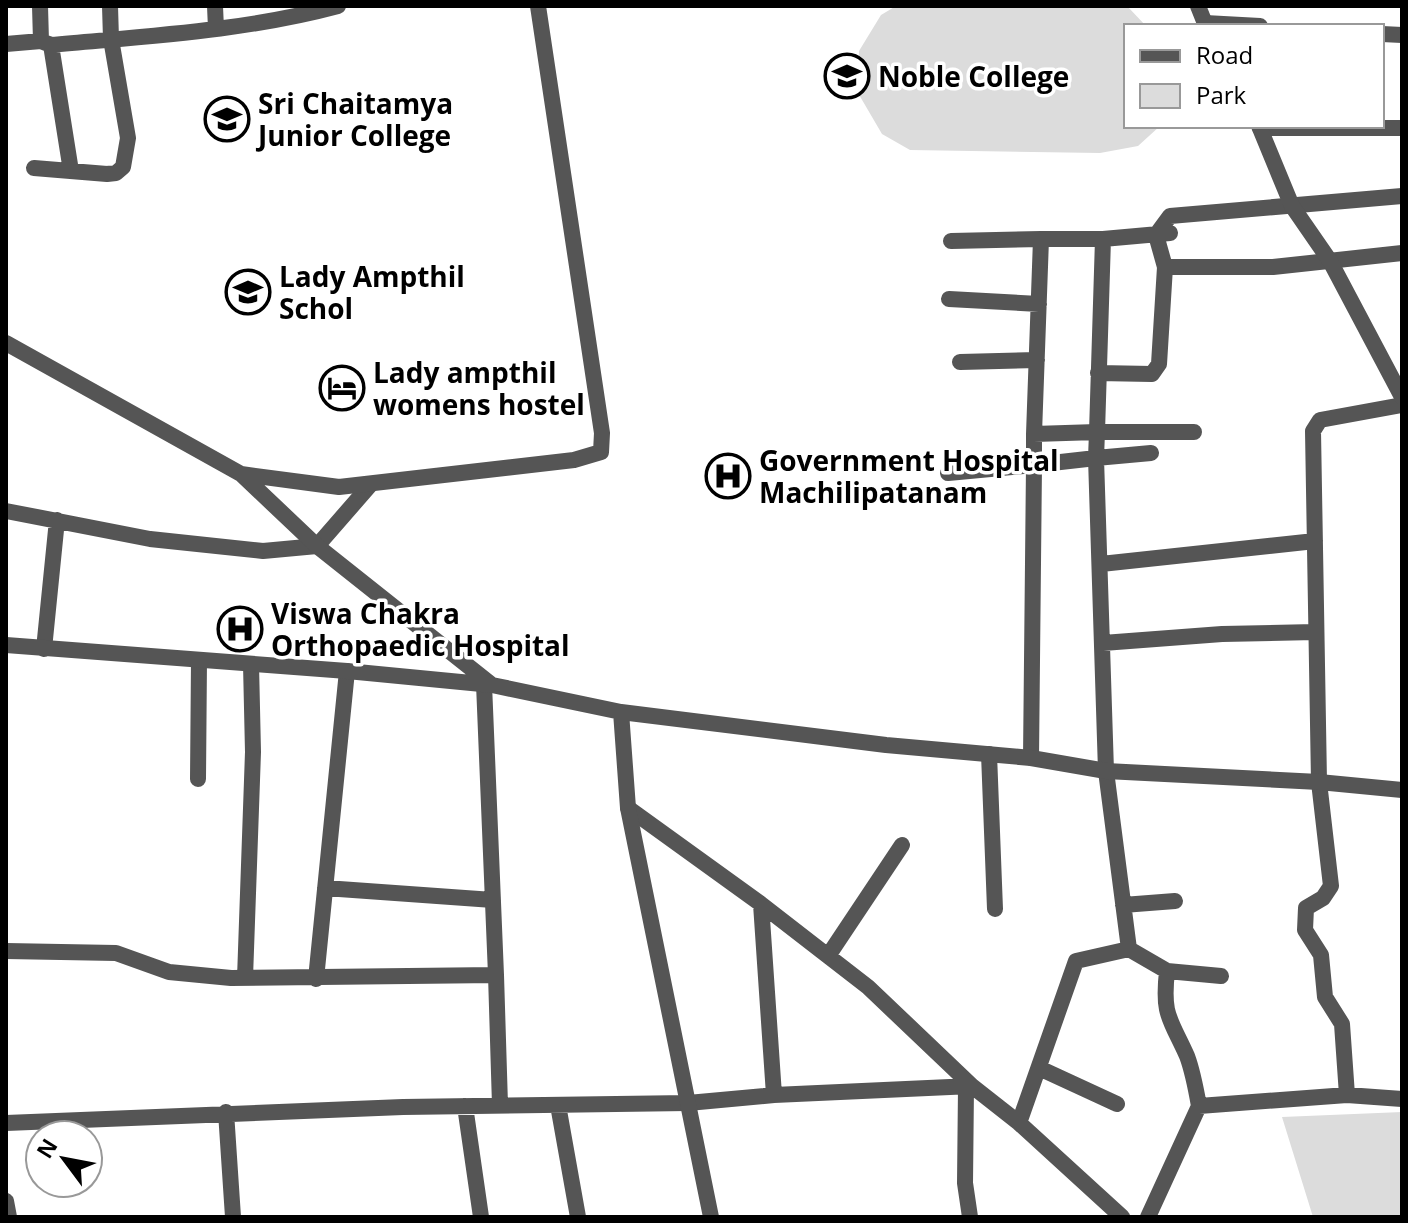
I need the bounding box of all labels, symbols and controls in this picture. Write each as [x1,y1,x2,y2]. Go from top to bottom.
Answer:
legend [1124,24,1384,128]
text: Road [1196,38,1253,71]
school or university icon: Noble College [823,52,871,100]
place label: Noble College [878,57,1069,95]
text: Park [1196,78,1247,111]
place label: Sri Chaitamya Junior College [255,84,453,154]
school or university icon: Sri Chaitamya Junior College [203,95,251,143]
place label: Lady Ampthil Schol [279,257,465,327]
school or university icon: Lady Ampthil Schol [224,268,272,316]
place label: Lady ampthil womens hostel [373,353,585,423]
hotel icon: Lady ampthil womens hostel [318,364,366,412]
place label: Government Hospital Machilipatanam [759,441,1059,511]
hospital icon: Government Hospital Machilipatanam [704,452,752,500]
place label: Viswa Chakra Orthopaedic Hospital [271,594,570,664]
hospital icon: Viswa Chakra Orthopaedic Hospital [216,605,264,653]
north arrow [24,1119,104,1199]
text: N [29,1132,64,1163]

